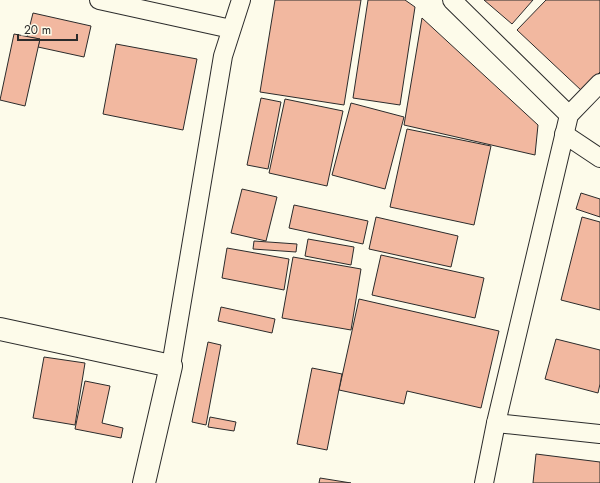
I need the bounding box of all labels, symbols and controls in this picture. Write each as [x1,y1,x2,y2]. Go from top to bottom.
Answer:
scale bar [18,16,77,42]
text: 20 m [24,21,51,39]

